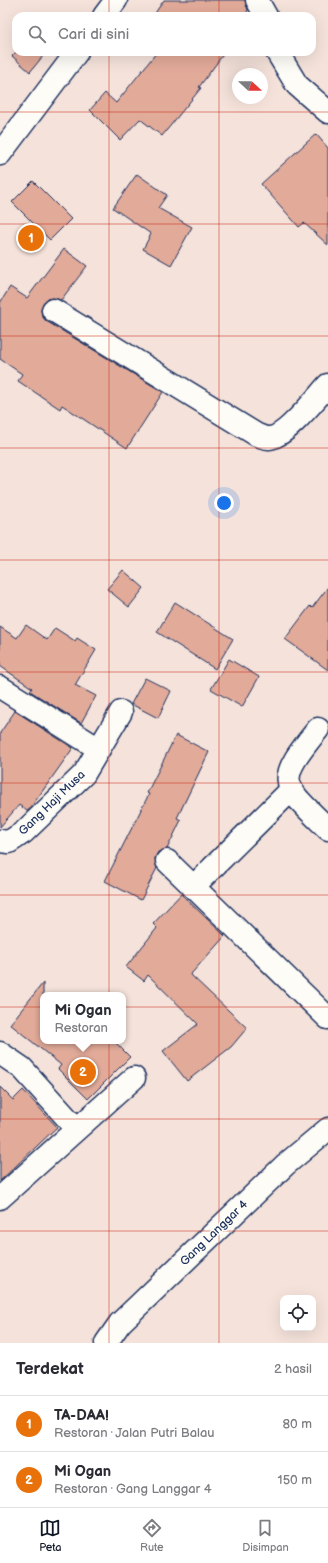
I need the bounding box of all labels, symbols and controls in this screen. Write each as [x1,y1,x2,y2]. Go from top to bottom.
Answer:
search box [12,12,316,56]
icon: search [26,23,48,45]
text: Cari di sini [58,25,129,44]
north arrow [232,68,268,104]
pin: 1 [18,223,44,253]
your location [214,493,234,513]
street label: Gang Haji Musa [16,767,89,839]
popup [40,992,126,1044]
text: Mi Ogan [54,1001,112,1020]
text: Restoran [54,1020,108,1036]
pin: 2 [70,1057,96,1087]
street label: Gang Langgar 4 [177,1196,251,1269]
map controls [280,1295,316,1331]
button: locate [280,1295,316,1331]
text: Terdekat [16,1359,84,1379]
text: 2 hasil [274,1361,312,1377]
text: TA-DAA! [54,1406,109,1425]
text: 1 [26,1416,32,1432]
text: 80 m [283,1416,312,1432]
text: Restoran · Jalan Putri Balau [54,1425,215,1441]
text: Mi Ogan [54,1462,111,1481]
text: 2 [25,1472,33,1488]
text: 150 m [278,1472,312,1488]
text: Restoran · Gang Langgar 4 [54,1481,212,1497]
tab: Peta [39,1517,62,1554]
tab: Rute [140,1517,164,1554]
tab: Disimpan [242,1517,289,1554]

